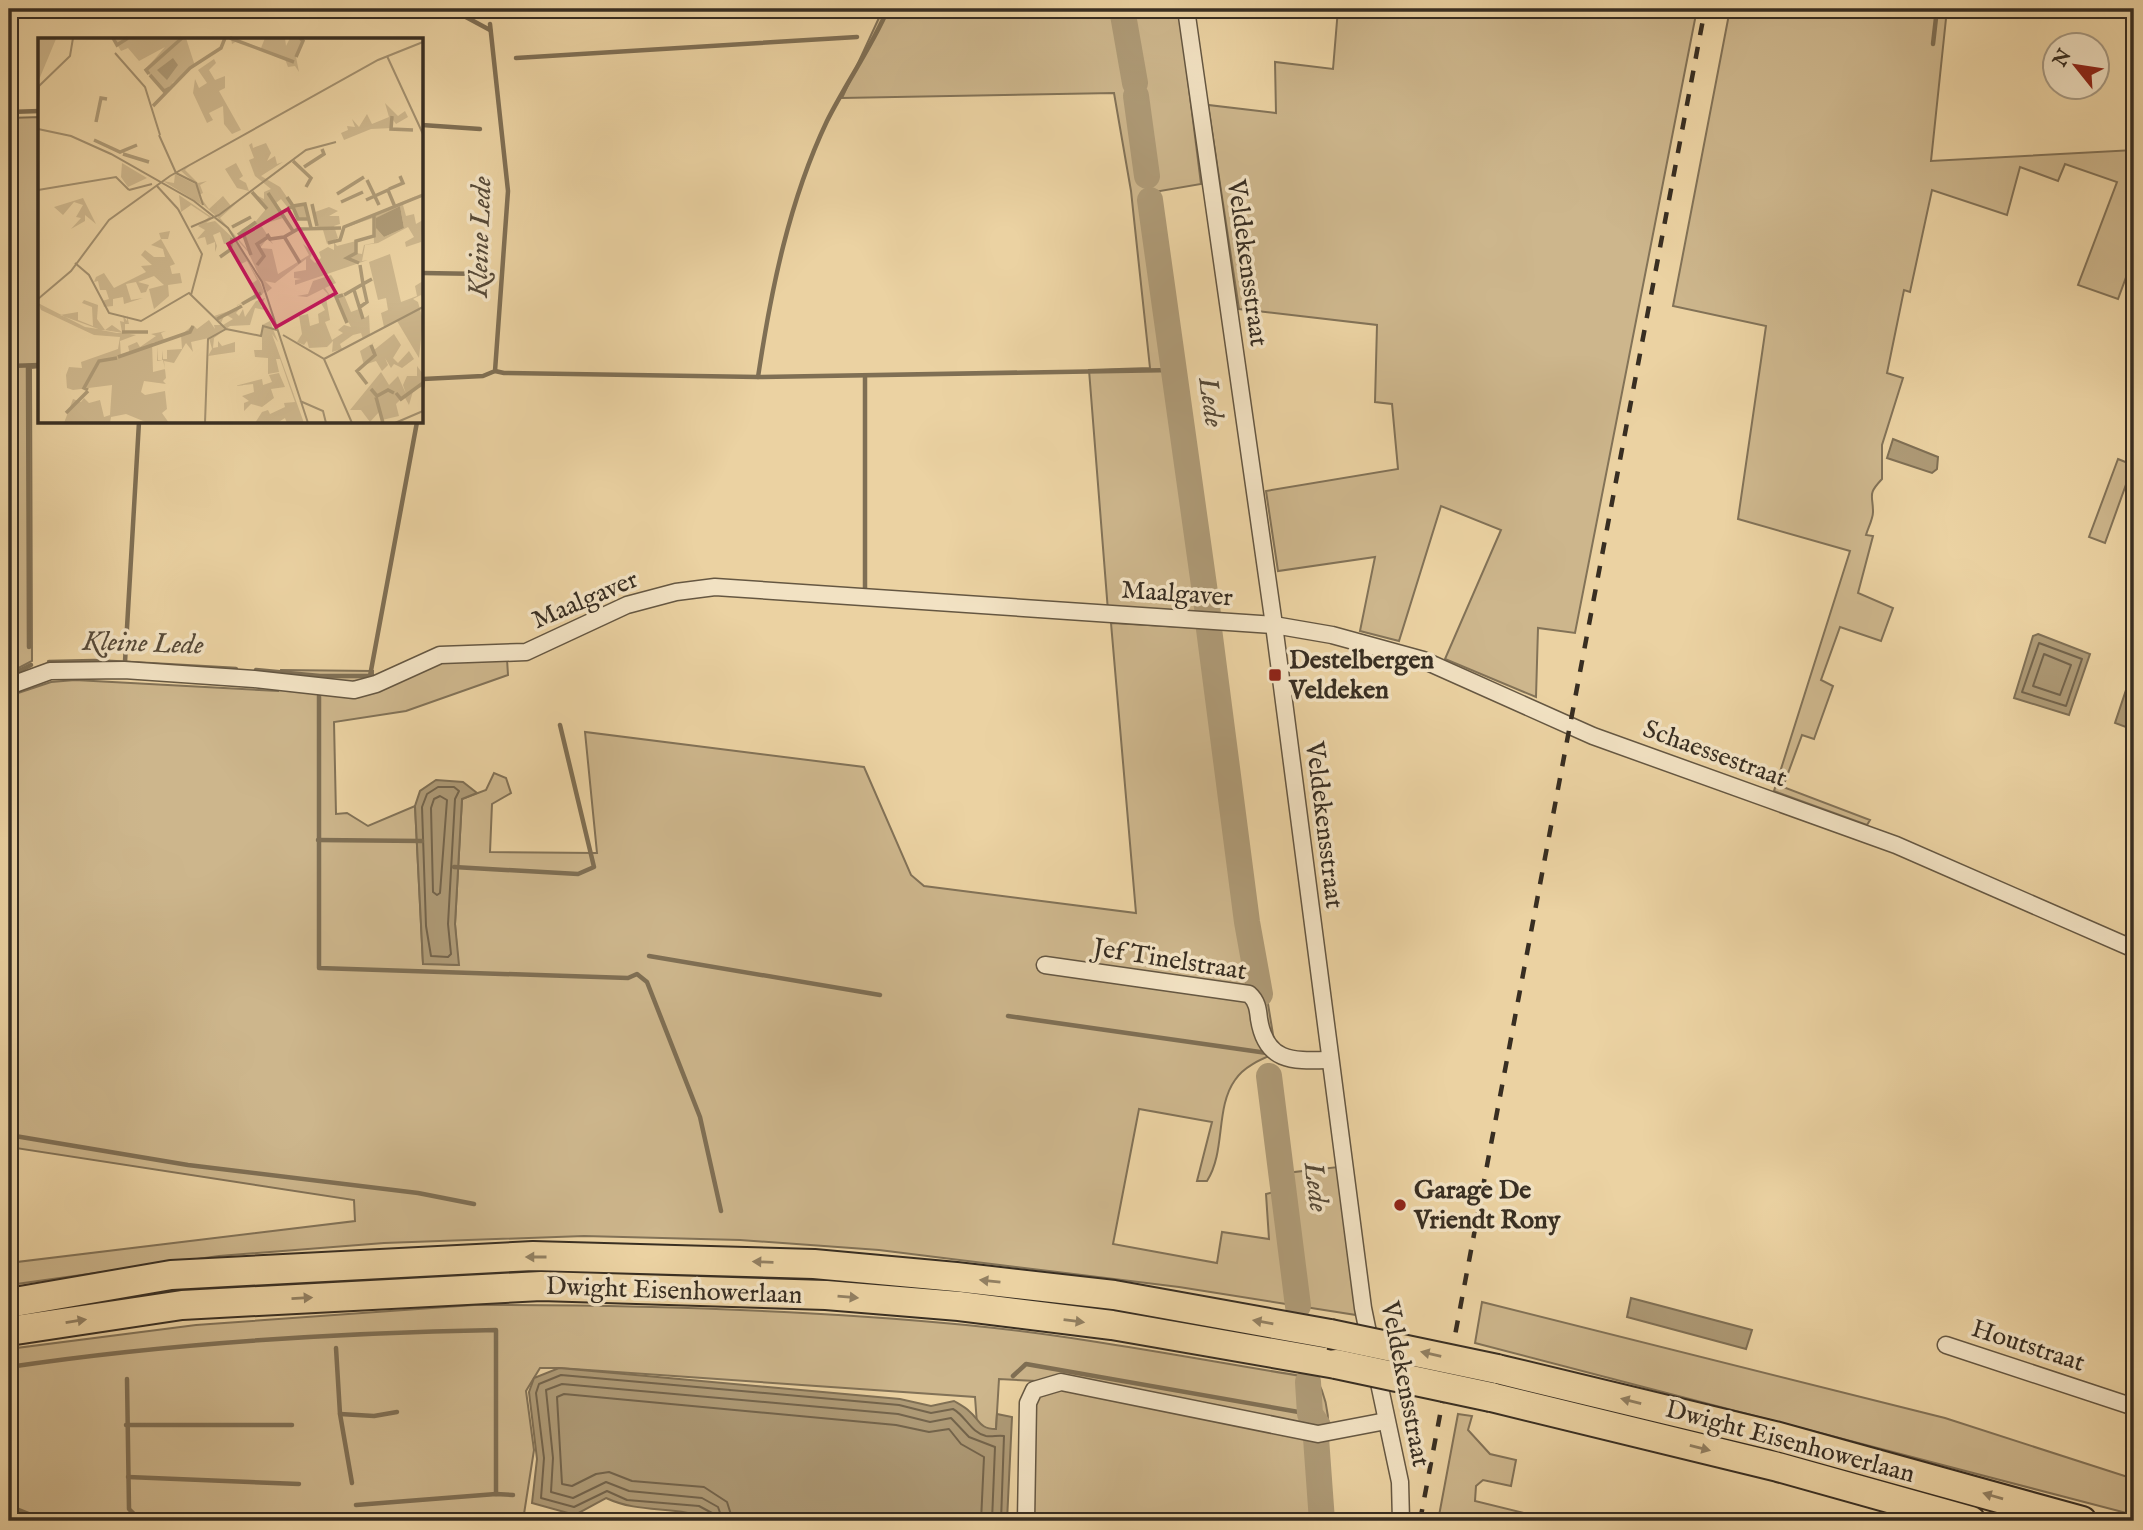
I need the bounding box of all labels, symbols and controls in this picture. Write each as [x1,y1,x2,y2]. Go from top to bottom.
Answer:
north arrow [2042,32,2112,102]
inset map [38,38,424,424]
text: N [2048,45,2078,72]
water label: Kleine Lede [461,175,501,299]
street label: Veldekensstraat [1219,176,1275,349]
water label: Lede [1189,374,1231,430]
street label: Maalgaver [527,563,643,637]
street label: Maalgaver [1120,574,1234,614]
water label: Kleine Lede [81,624,205,664]
place label: Destelbergen Veldeken [1288,644,1434,707]
marker: Destelbergen Veldeken [1267,667,1283,683]
street label: Schaessestraat [1639,713,1792,795]
street label: Veldekensstraat [1297,739,1351,911]
street label: Jef Tinelstraat [1088,931,1249,988]
water label: Lede [1294,1159,1336,1215]
place label: Garage De Vriendt Rony [1413,1174,1561,1237]
marker: Garage De Vriendt Rony [1392,1197,1408,1213]
one-way arrow [524,1251,546,1262]
one-way arrow [752,1257,774,1268]
street label: Dwight Eisenhowerlaan [545,1270,803,1312]
one-way arrow [978,1275,1000,1286]
one-way arrow [837,1292,859,1303]
one-way arrow [292,1293,314,1304]
street label: Veldekensstraat [1373,1297,1437,1470]
street label: Houtstraat [1967,1312,2089,1380]
one-way arrow [65,1315,87,1326]
one-way arrow [1063,1315,1085,1326]
one-way arrow [1252,1316,1274,1327]
one-way arrow [1420,1348,1442,1359]
street label: Dwight Eisenhowerlaan [1662,1393,1918,1491]
one-way arrow [1620,1395,1642,1406]
one-way arrow [1689,1443,1711,1454]
one-way arrow [1982,1491,2003,1501]

